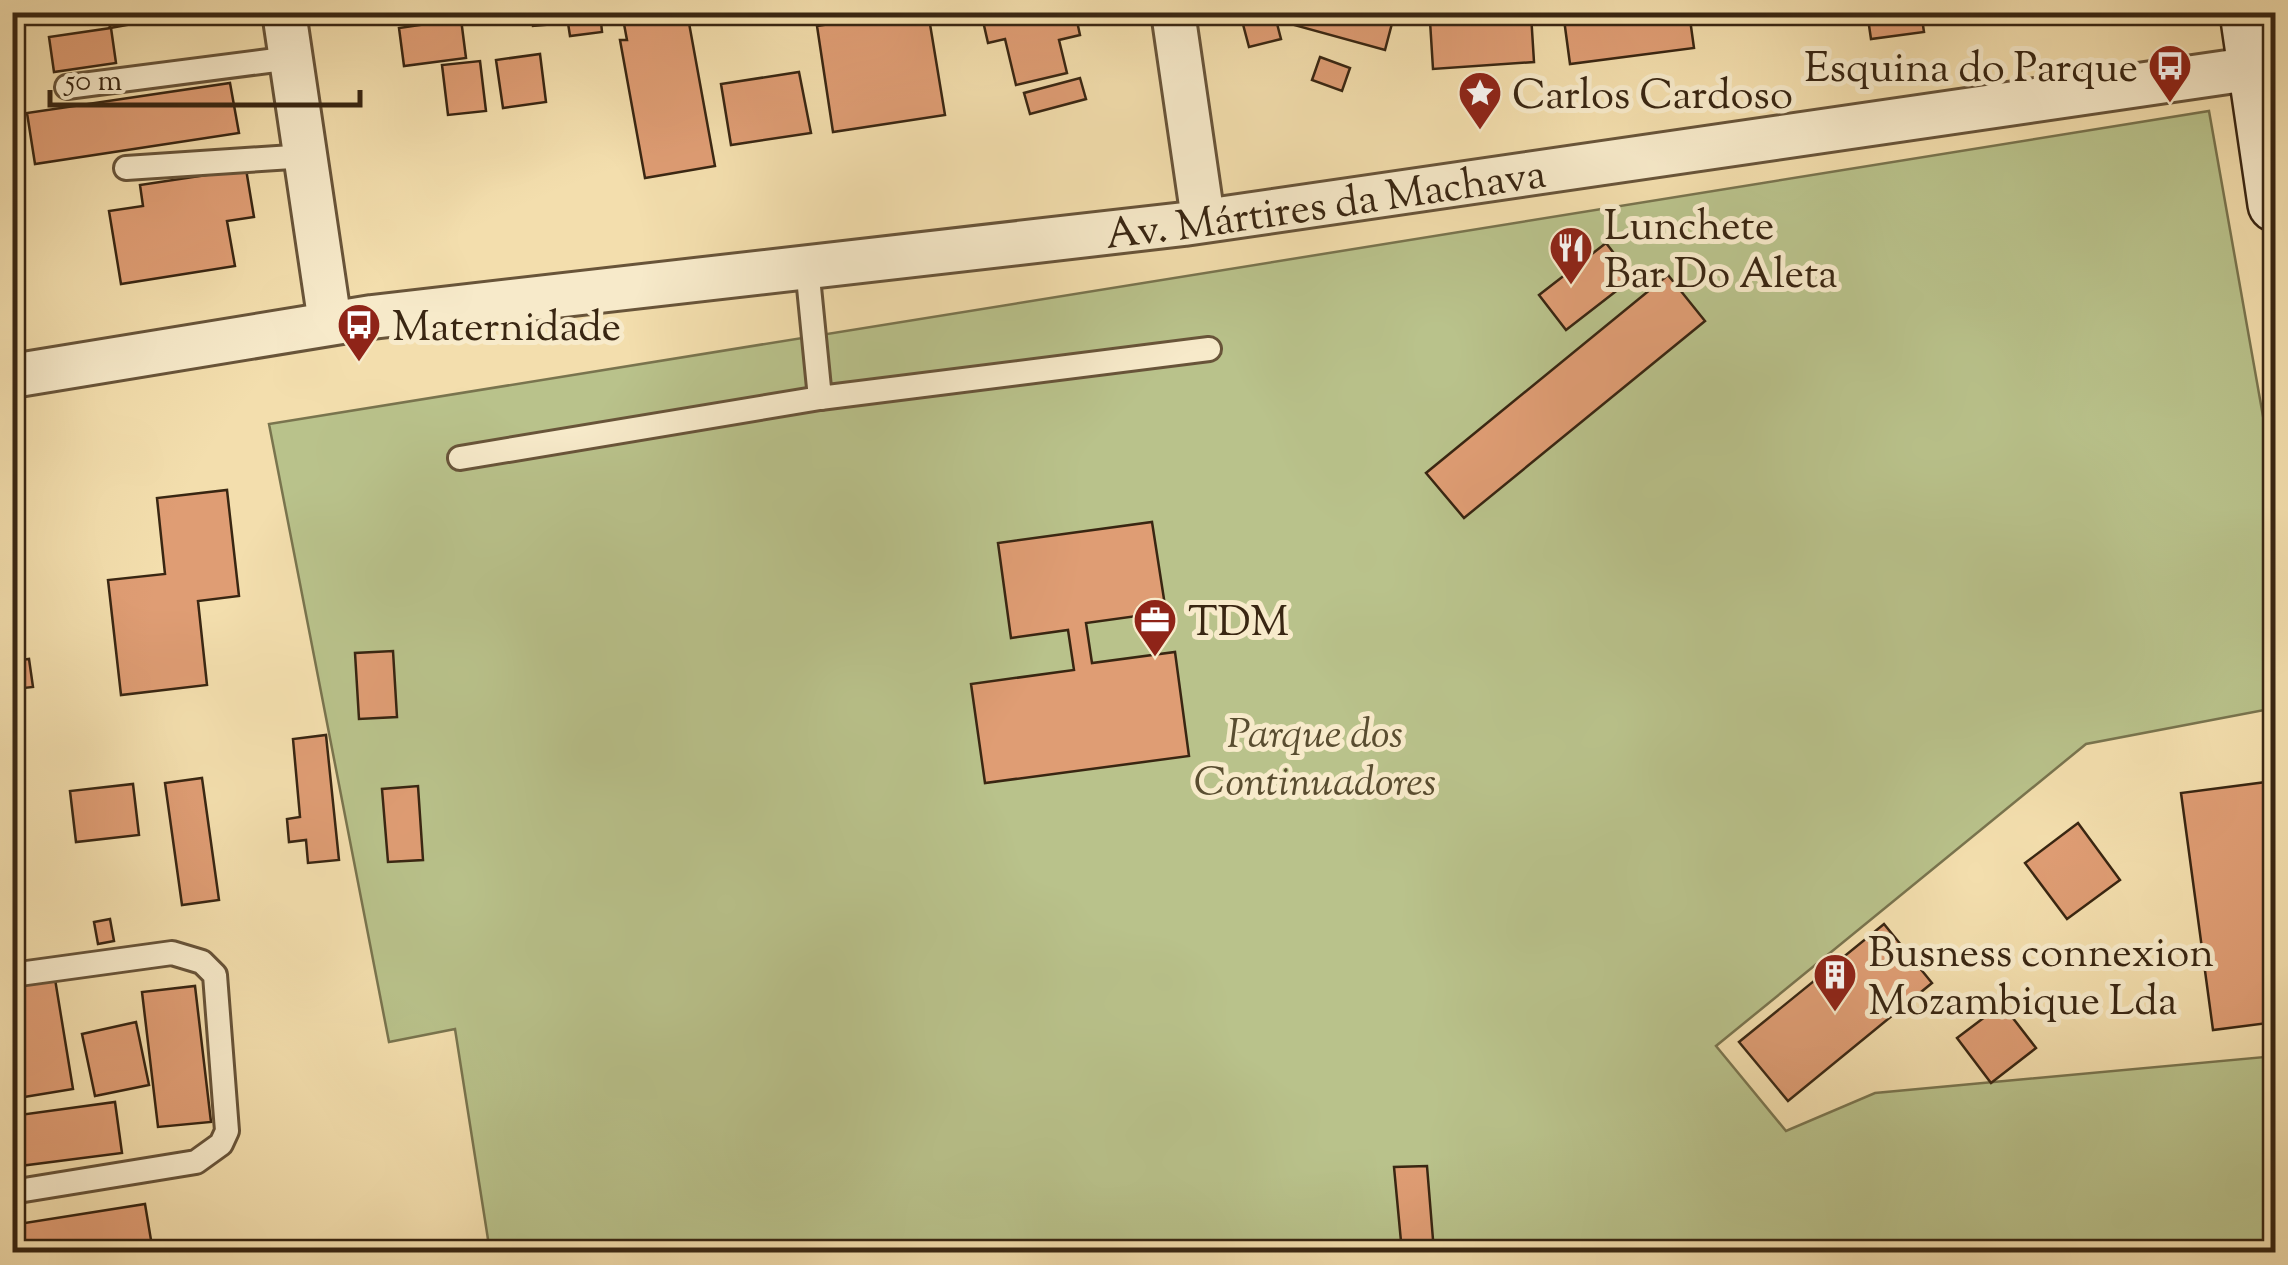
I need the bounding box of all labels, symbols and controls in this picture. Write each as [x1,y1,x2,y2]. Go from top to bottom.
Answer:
place label: Esquina do Parque [1804,41,2138,101]
bus stop icon: Esquina do Parque [2147,43,2193,104]
scale bar [50,45,360,107]
text: 50 m [63,61,123,104]
place label: Carlos Cardoso [1512,68,1793,128]
place icon: Carlos Cardoso [1457,70,1503,131]
street label: Av. Mártires da Machava [1102,147,1550,268]
place label: Lunchete Bar Do Aleta [1604,199,1838,307]
restaurant icon: Lunchete Bar Do Aleta [1548,225,1594,286]
place label: Maternidade [392,300,621,360]
bus stop icon: Maternidade [336,302,382,363]
place label: TDM [1188,595,1289,655]
office icon: TDM [1132,597,1178,658]
park label: Parque dos Continuadores [1194,707,1436,815]
place label: Busness connexion Mozambique Lda [1868,926,2214,1034]
building icon: Busness connexion Mozambique Lda [1812,952,1858,1013]

